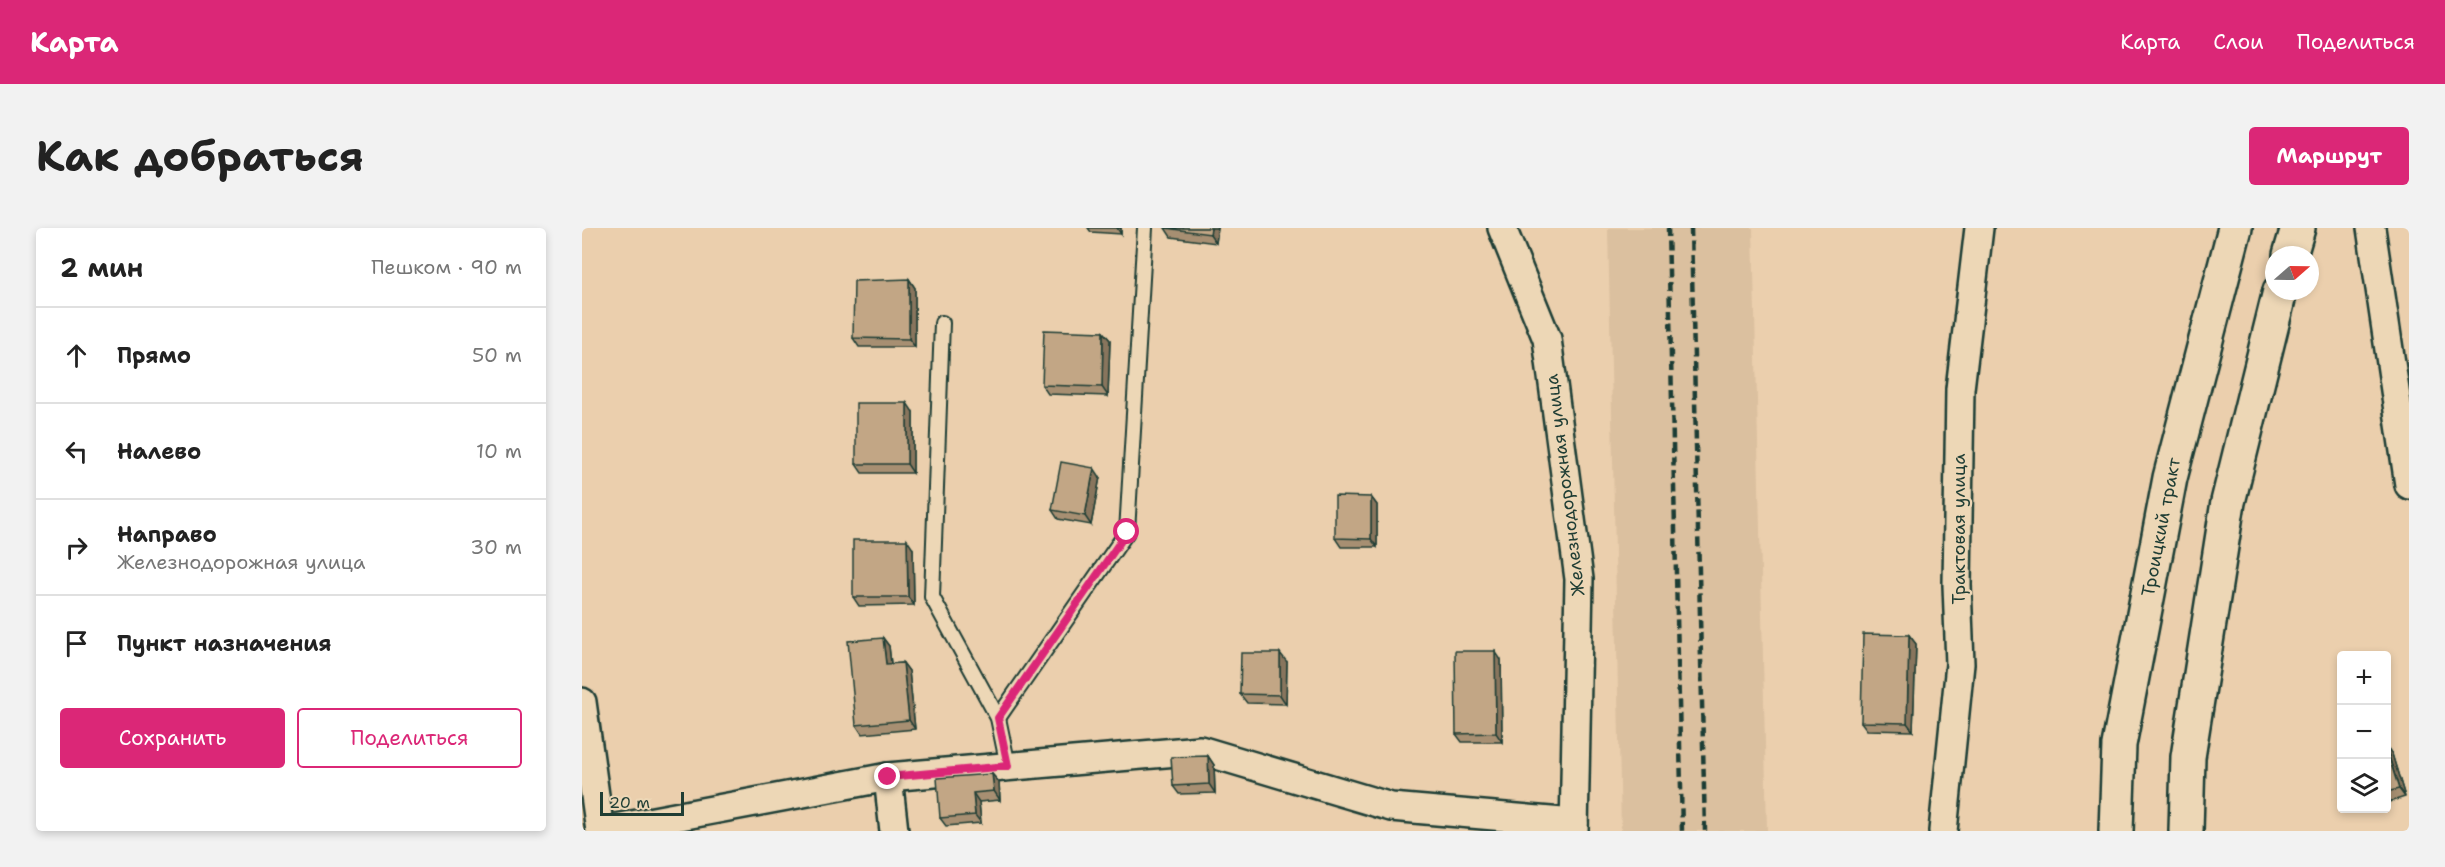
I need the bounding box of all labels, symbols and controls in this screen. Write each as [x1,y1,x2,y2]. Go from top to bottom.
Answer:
text: Карта [30,23,119,61]
text: Карта [2120,28,2180,56]
text: Слои [2213,28,2264,56]
text: Поделиться [2297,28,2415,56]
button: Маршрут [2249,127,2409,185]
text: Как добраться [36,128,364,184]
north arrow [2265,246,2319,300]
text: 2 мин [60,250,143,285]
text: Пешком · 90 m [371,254,522,280]
icon: ahead [60,339,93,372]
text: Прямо [117,341,191,370]
text: 50 m [472,342,522,368]
street label: Железнодорожная улица [1539,373,1591,597]
icon: left [60,435,93,468]
text: Налево [117,437,201,466]
text: 10 m [476,438,522,464]
street label: Трактовая улица [1947,454,1971,604]
street label: Троицкий тракт [2136,455,2186,599]
route start [1113,518,1139,544]
text: Направо [117,520,217,549]
icon: right [60,531,93,564]
text: 30 m [470,534,522,560]
text: Железнодорожная улица [117,549,366,575]
icon: arrive [60,627,93,660]
text: Пункт назначения [117,629,331,658]
map controls [2337,651,2391,813]
button: + [2337,651,2391,705]
button: − [2337,705,2391,759]
button: Сохранить [60,708,285,768]
button: Поделиться [297,708,522,768]
button: layers [2337,759,2391,813]
route end [874,763,900,789]
scale bar [600,789,684,816]
text: 20 m [609,792,650,813]

